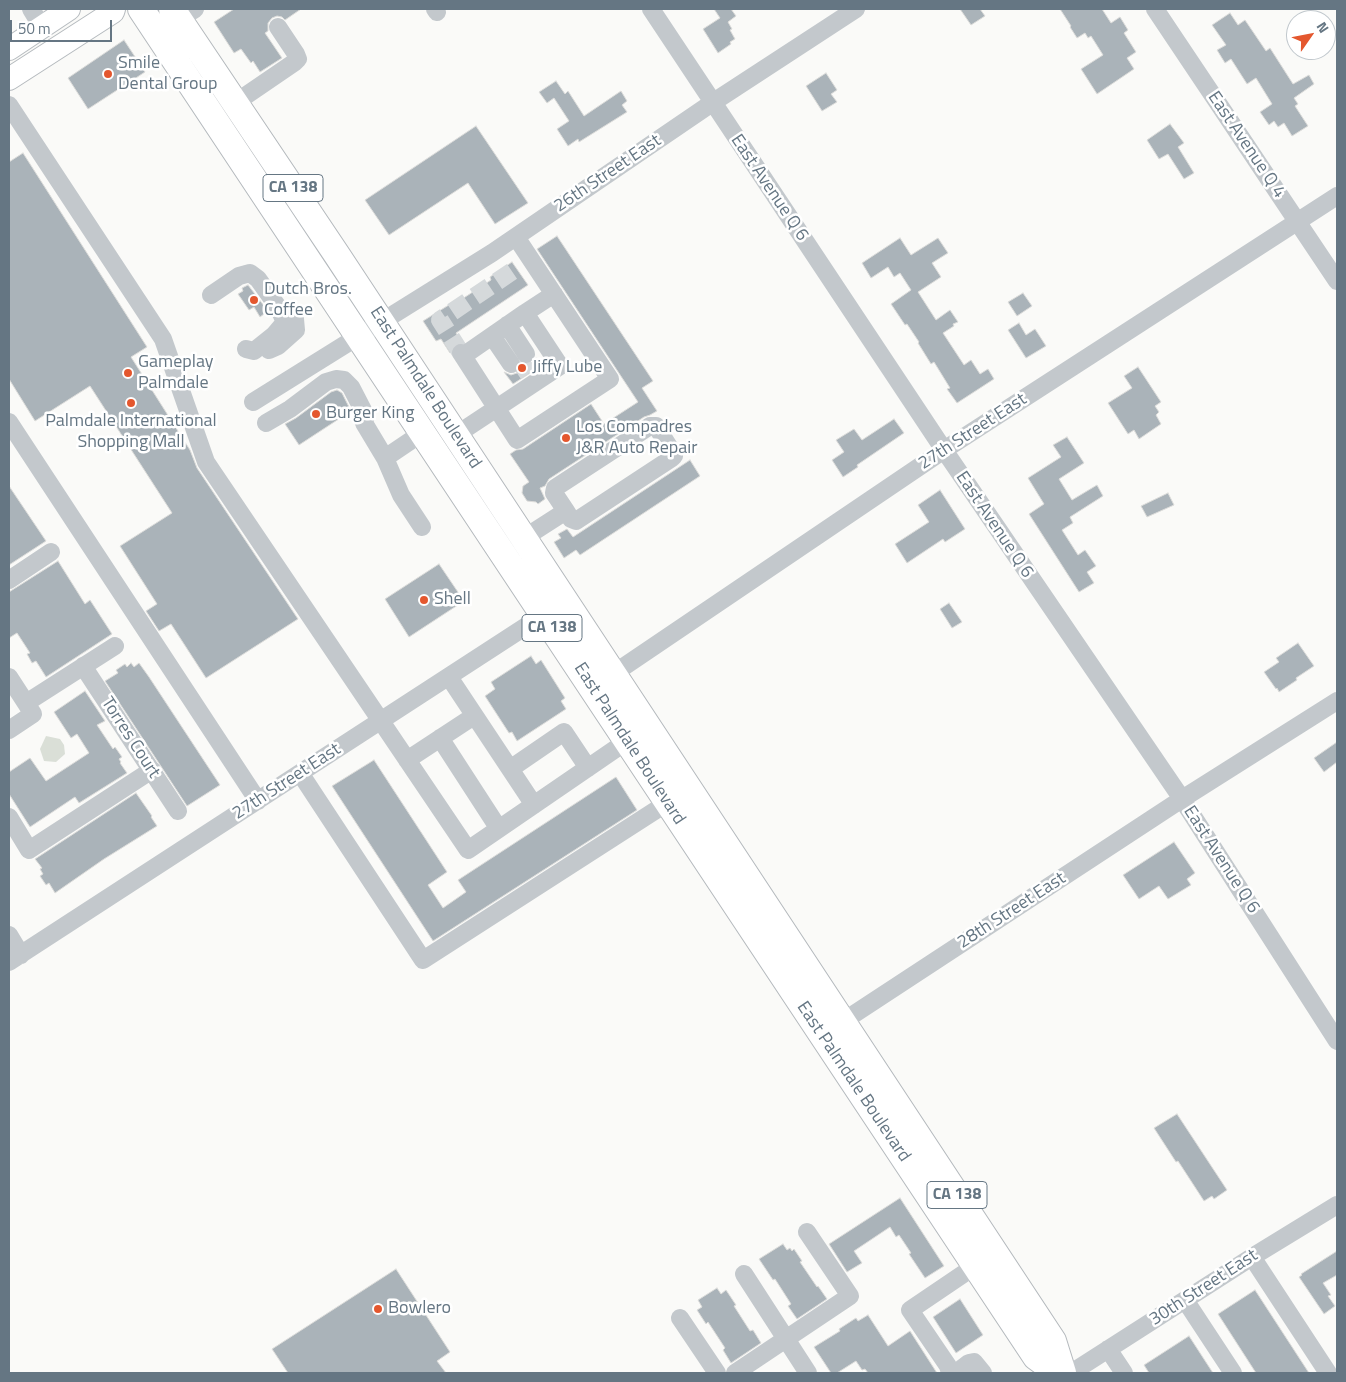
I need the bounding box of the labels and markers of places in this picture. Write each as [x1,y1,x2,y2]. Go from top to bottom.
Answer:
place label: Smile Dental Group [118,53,217,96]
marker: Smile Dental Group [102,68,114,80]
place label: Dutch Bros. Coffee [264,279,352,322]
marker: Dutch Bros. Coffee [248,294,260,306]
place label: Gameplay Palmdale [138,352,214,394]
place label: Jiffy Lube [532,357,602,379]
marker: Jiffy Lube [516,362,528,374]
marker: Gameplay Palmdale [122,367,134,379]
marker: Palmdale International Shopping Mall [125,397,137,409]
place label: Burger King [326,403,414,425]
marker: Burger King [310,408,322,420]
place label: Palmdale International Shopping Mall [45,411,217,454]
place label: Los Compadres J&R Auto Repair [576,417,697,459]
marker: Los Compadres J&R Auto Repair [560,432,572,444]
place label: Shell [434,589,471,611]
marker: Shell [418,594,430,606]
place label: Bowlero [388,1298,451,1320]
marker: Bowlero [372,1303,384,1315]

